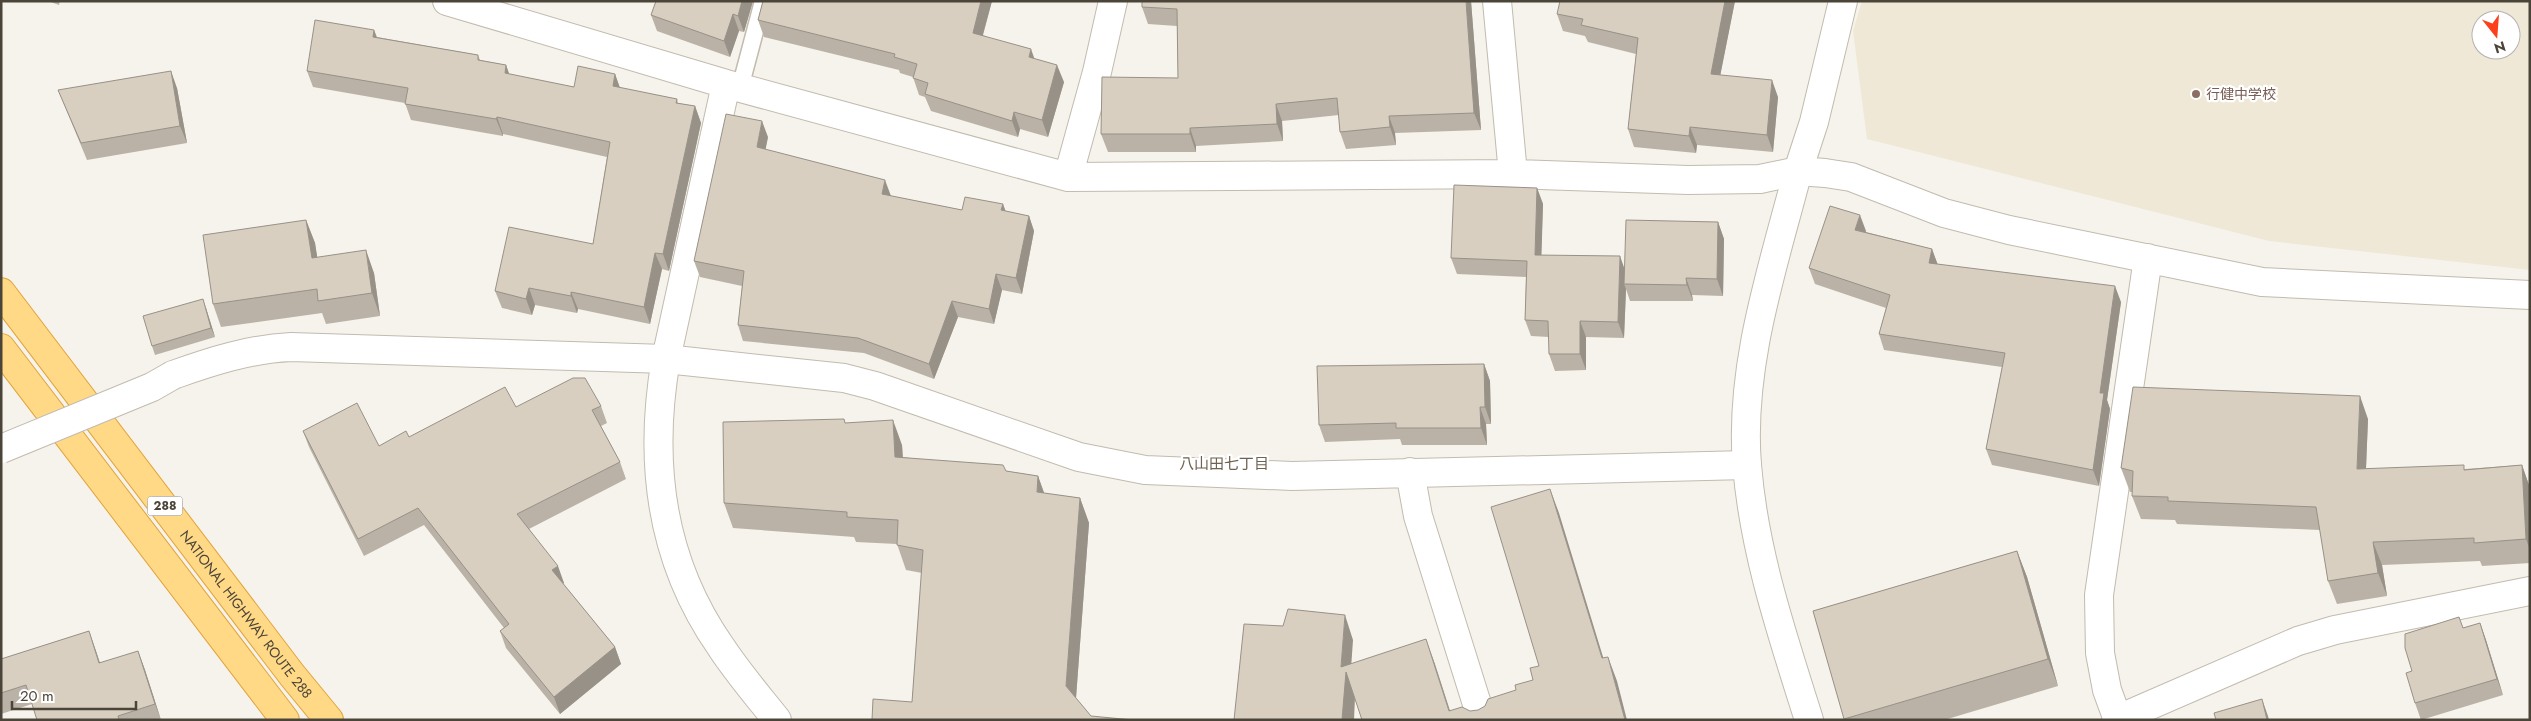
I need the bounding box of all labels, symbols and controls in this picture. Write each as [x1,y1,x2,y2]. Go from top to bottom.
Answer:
north arrow [2471,10,2521,60]
text: N [2492,36,2508,59]
place label: 行健中学校 [2206,84,2276,104]
marker: 行健中学校 [2190,88,2202,100]
district label: 八山田七丁目 [1179,453,1269,475]
road number: 288 [148,496,182,516]
street label: NATIONAL HIGHWAY ROUTE 288 [175,526,317,703]
scale bar [12,678,136,710]
text: 20 m [20,685,54,707]

